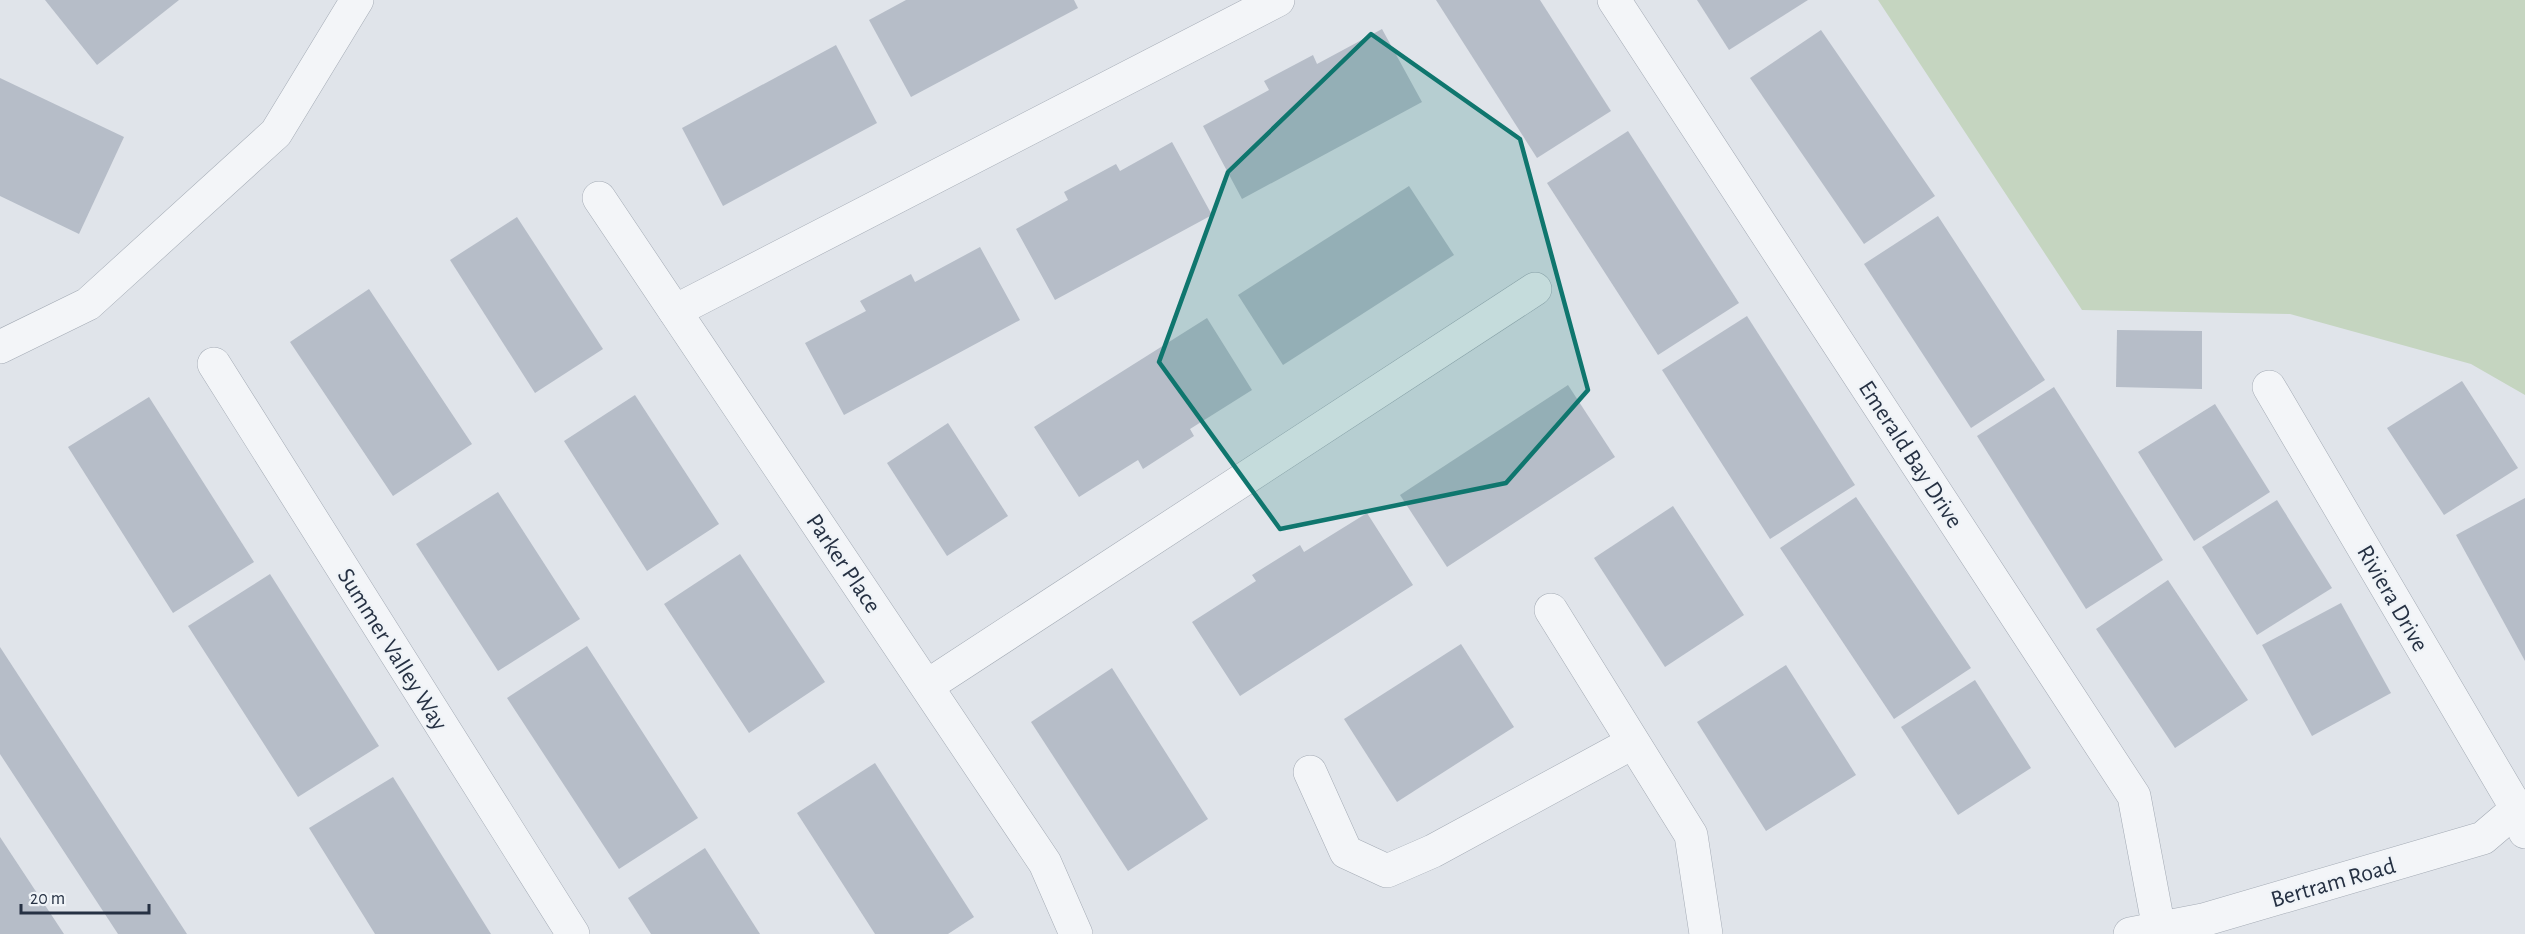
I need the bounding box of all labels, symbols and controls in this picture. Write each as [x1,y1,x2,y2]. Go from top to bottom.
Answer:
street label: Emerald Bay Drive [1854,377,1967,532]
street label: Parker Place [801,510,885,617]
street label: Riviera Drive [2352,541,2432,656]
street label: Summer Valley Way [333,564,452,735]
street label: Bertram Road [2268,854,2398,912]
scale bar [21,877,148,915]
text: 20 m [30,890,65,908]

